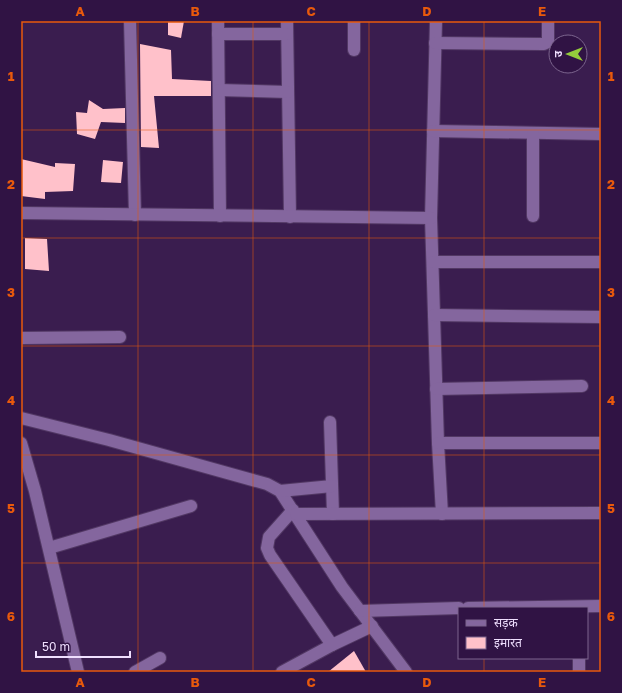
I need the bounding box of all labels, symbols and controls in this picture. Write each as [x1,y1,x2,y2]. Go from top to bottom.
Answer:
text: A [75,3,85,19]
text: B [190,3,200,19]
text: C [306,3,316,19]
text: D [422,3,432,19]
text: E [538,3,546,19]
north arrow [548,34,588,74]
text: उ [551,50,564,57]
text: 1 [8,68,15,84]
text: 1 [608,68,615,84]
text: 2 [7,176,15,192]
text: 2 [607,176,615,192]
text: 3 [7,284,15,300]
text: 3 [607,284,615,300]
text: 4 [7,392,15,408]
text: 4 [607,392,615,408]
text: 5 [7,500,15,516]
text: 5 [607,500,615,516]
legend [458,607,588,659]
text: 6 [7,608,15,624]
text: 6 [607,608,615,624]
text: सड़क [494,615,519,630]
scale bar [36,633,130,659]
text: इमारत [494,635,523,650]
text: 50 m [42,639,70,654]
text: A [75,674,85,690]
text: B [190,674,200,690]
text: C [306,674,316,690]
text: D [422,674,432,690]
text: E [538,674,546,690]

